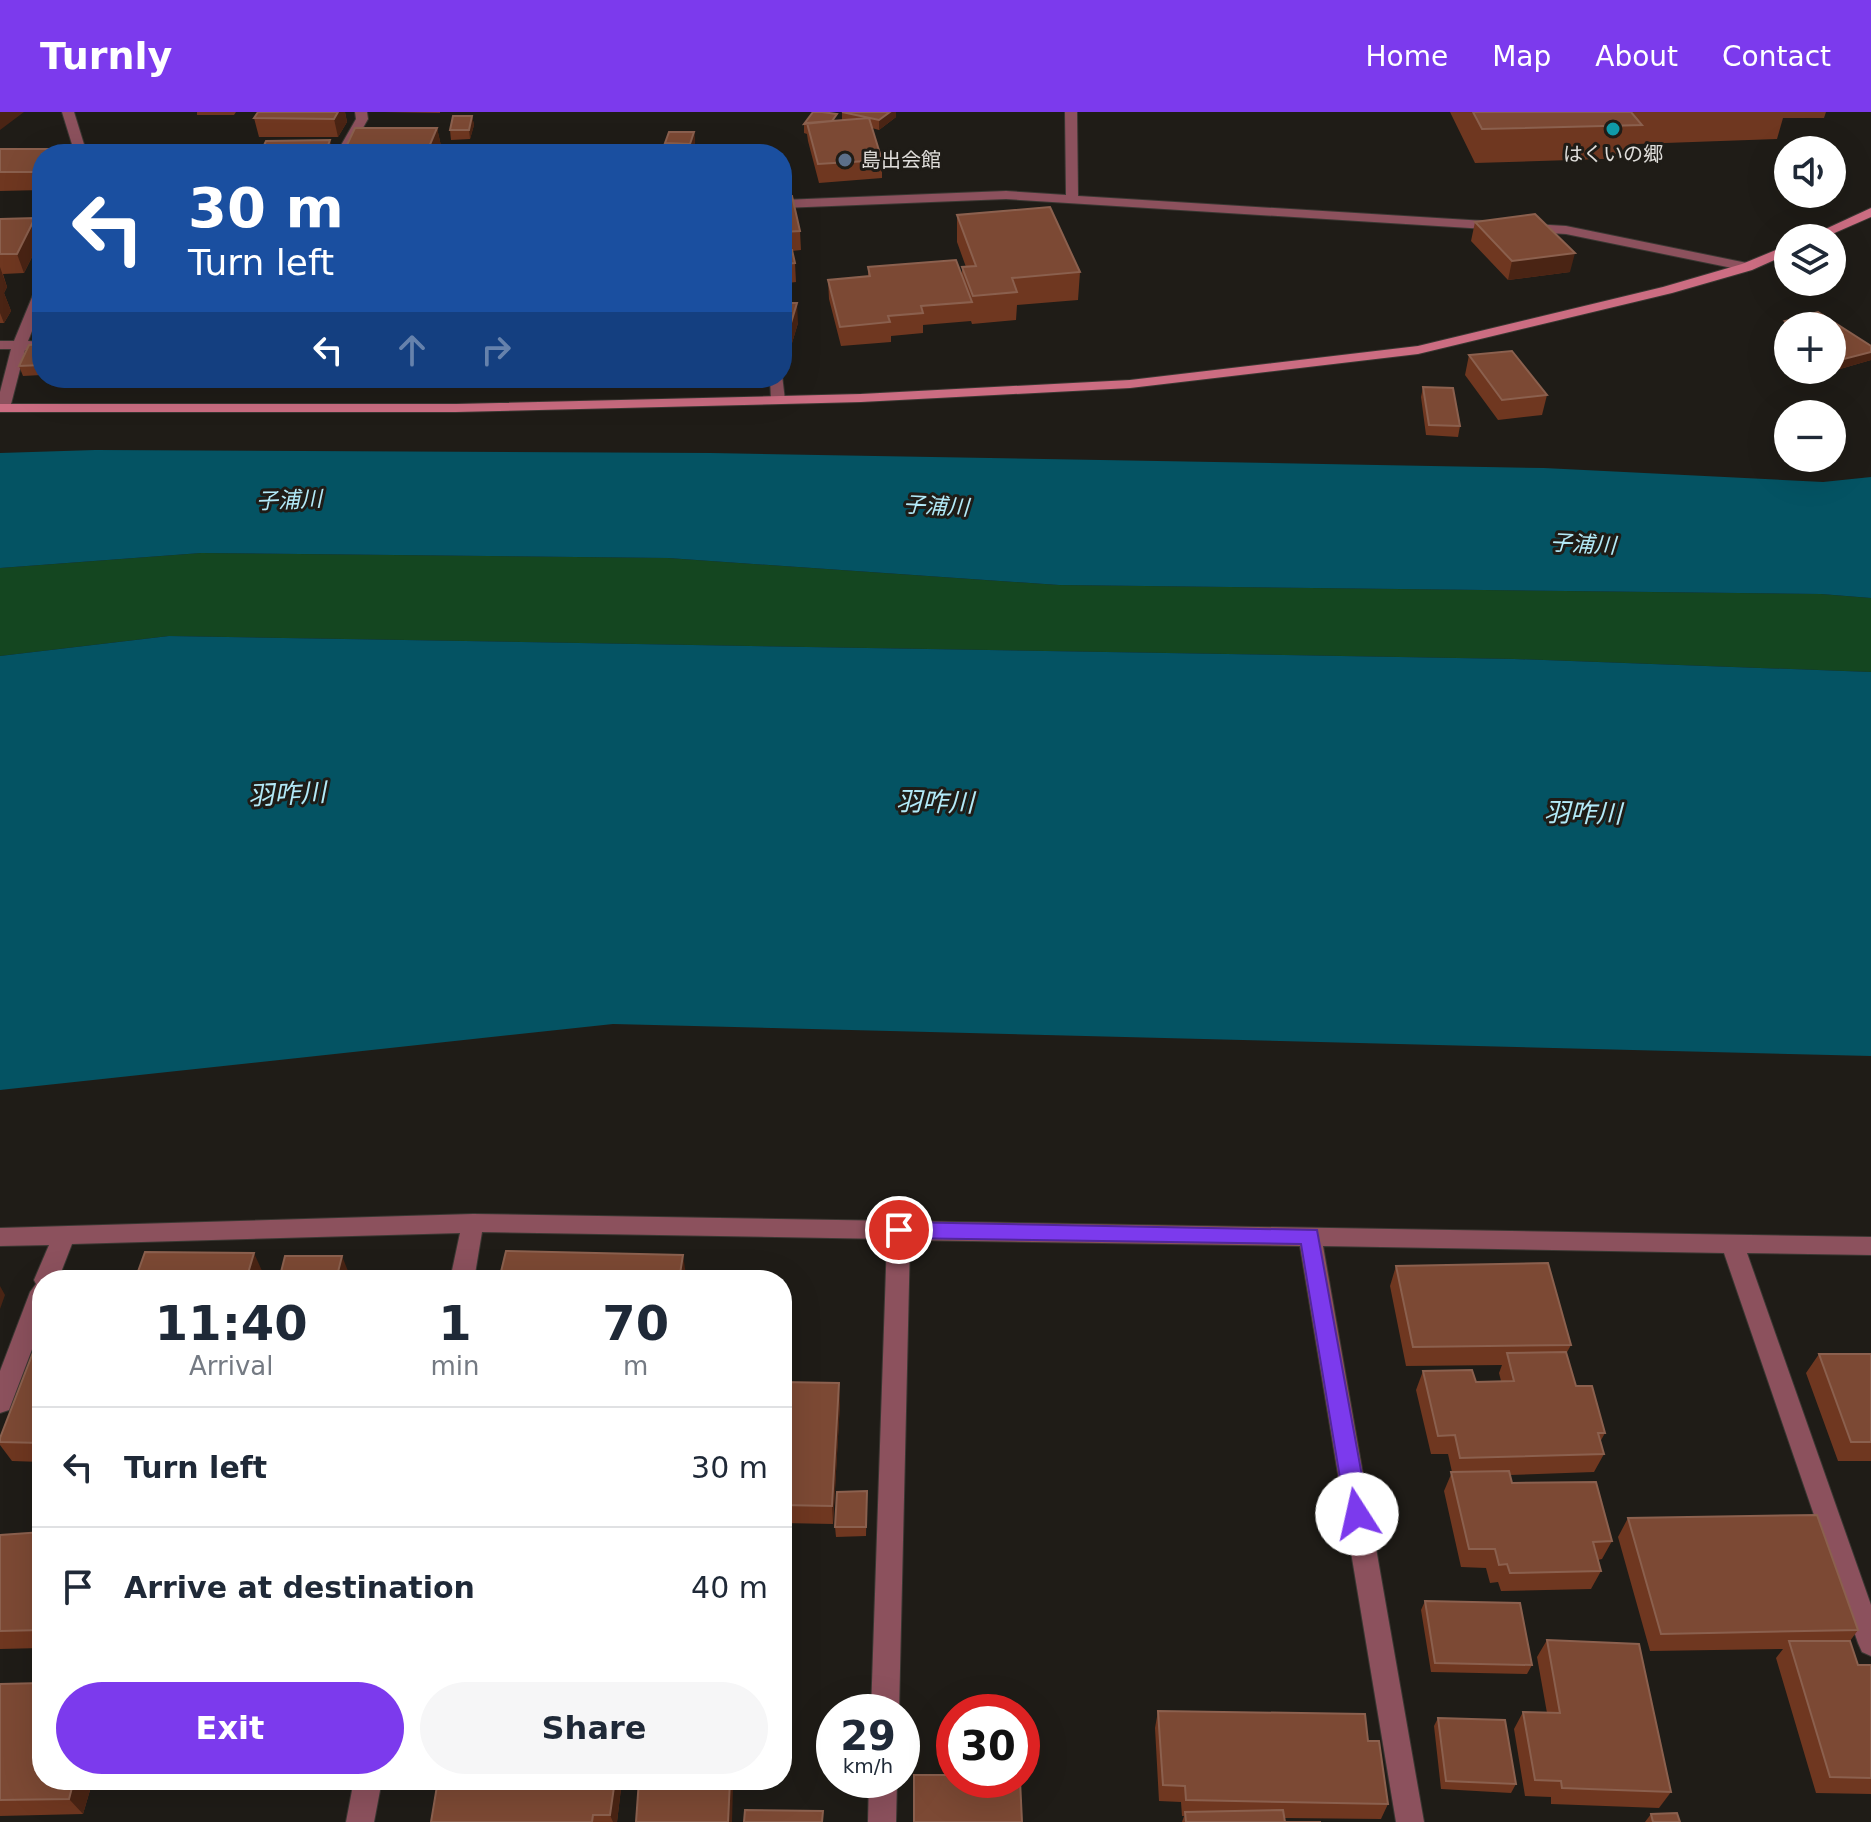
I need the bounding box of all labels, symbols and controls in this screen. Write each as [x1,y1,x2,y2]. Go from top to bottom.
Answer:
text: Turnly [40,34,172,78]
text: Home [1365,40,1448,73]
text: Map [1492,40,1551,73]
text: About [1595,40,1678,73]
text: Contact [1722,40,1831,73]
marker: はくいの郷 [1604,120,1622,138]
map controls [1774,136,1846,472]
button: sound [1774,136,1846,208]
place label: はくいの郷 [1563,142,1663,166]
place label: 島出会館 [861,148,941,172]
marker: 島出会館 [836,151,854,169]
text: 30 m [188,175,344,240]
icon: left [56,176,160,280]
button: layers [1774,224,1846,296]
text: Turn left [188,242,334,283]
button: + [1774,312,1846,384]
icon: left [306,328,350,372]
icon: ahead [390,328,434,372]
icon: right [474,328,518,372]
button: − [1774,400,1846,472]
water label: 子浦川 [256,486,324,514]
water label: 子浦川 [902,492,972,520]
water label: 子浦川 [1549,530,1619,558]
water label: 羽咋川 [247,777,330,811]
water label: 羽咋川 [896,786,977,818]
water label: 羽咋川 [1544,797,1625,829]
pin [865,1196,933,1264]
icon: arrive [877,1208,921,1252]
text: 11:40 [155,1295,308,1351]
text: 1 [438,1295,472,1351]
text: 70 [602,1295,669,1351]
text: Arrival [189,1351,273,1381]
text: min [430,1351,480,1381]
text: m [623,1351,648,1381]
icon: left [56,1445,100,1489]
text: Turn left [124,1450,267,1485]
text: 30 m [691,1450,768,1485]
position arrow [1315,1472,1399,1556]
icon: arrive [56,1565,100,1609]
text: Arrive at destination [124,1570,475,1605]
text: 40 m [691,1570,768,1605]
button: Exit [56,1682,404,1774]
button: Share [420,1682,768,1774]
speed limit sign: 30 [936,1694,1040,1798]
text: 29 [840,1713,896,1759]
text: km/h [843,1754,893,1778]

